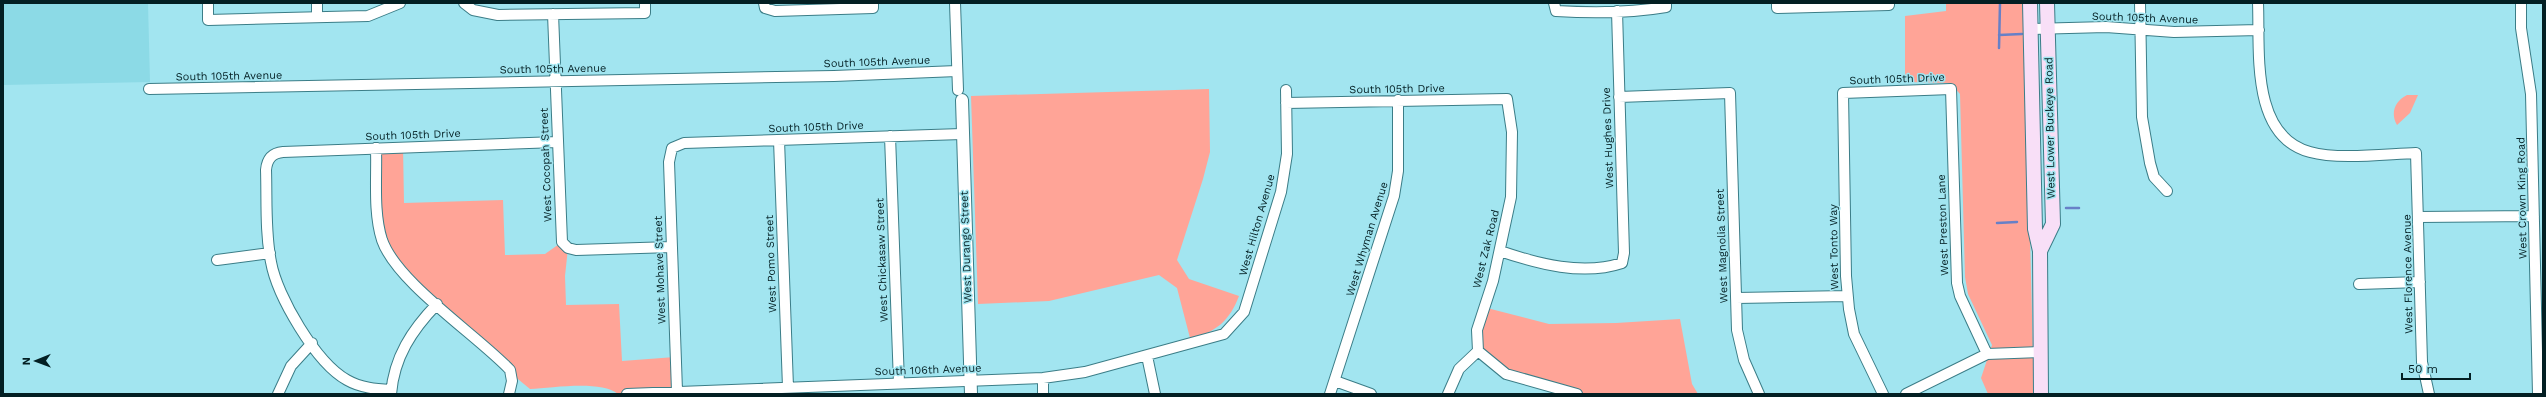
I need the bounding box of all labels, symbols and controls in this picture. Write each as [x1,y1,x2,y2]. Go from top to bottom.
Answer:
street label: South 105th Avenue [2092,10,2198,26]
street label: South 105th Avenue [824,54,930,70]
street label: West Lower Buckeye Road [2042,57,2058,199]
street label: South 105th Avenue [500,62,606,76]
street label: South 105th Avenue [176,69,282,83]
street label: South 105th Drive [1849,71,1945,87]
street label: South 105th Drive [1349,82,1445,96]
street label: West Hughes Drive [1600,87,1616,189]
street label: West Cocopah Street [537,107,554,222]
street label: South 105th Drive [768,119,864,135]
street label: South 105th Drive [365,127,461,143]
street label: West Crown King Road [2514,137,2530,259]
street label: West Hilton Avenue [1236,173,1278,277]
street label: West Preston Lane [1935,174,1951,276]
street label: West Whyman Avenue [1343,180,1391,298]
street label: West Magnolia Street [1713,188,1730,304]
street label: West Durango Street [958,190,974,303]
street label: West Chickasaw Street [873,197,891,322]
street label: West Tonto Way [1827,204,1841,290]
street label: West Zak Road [1470,208,1502,290]
street label: West Pomo Street [763,214,779,313]
street label: West Florence Avenue [2400,214,2416,334]
street label: West Mohave Street [652,215,668,324]
north arrow [16,341,56,381]
scale bar [2402,355,2470,381]
text: N [20,357,33,365]
street label: South 106th Avenue [874,362,982,378]
text: 50 m [2408,362,2438,376]

